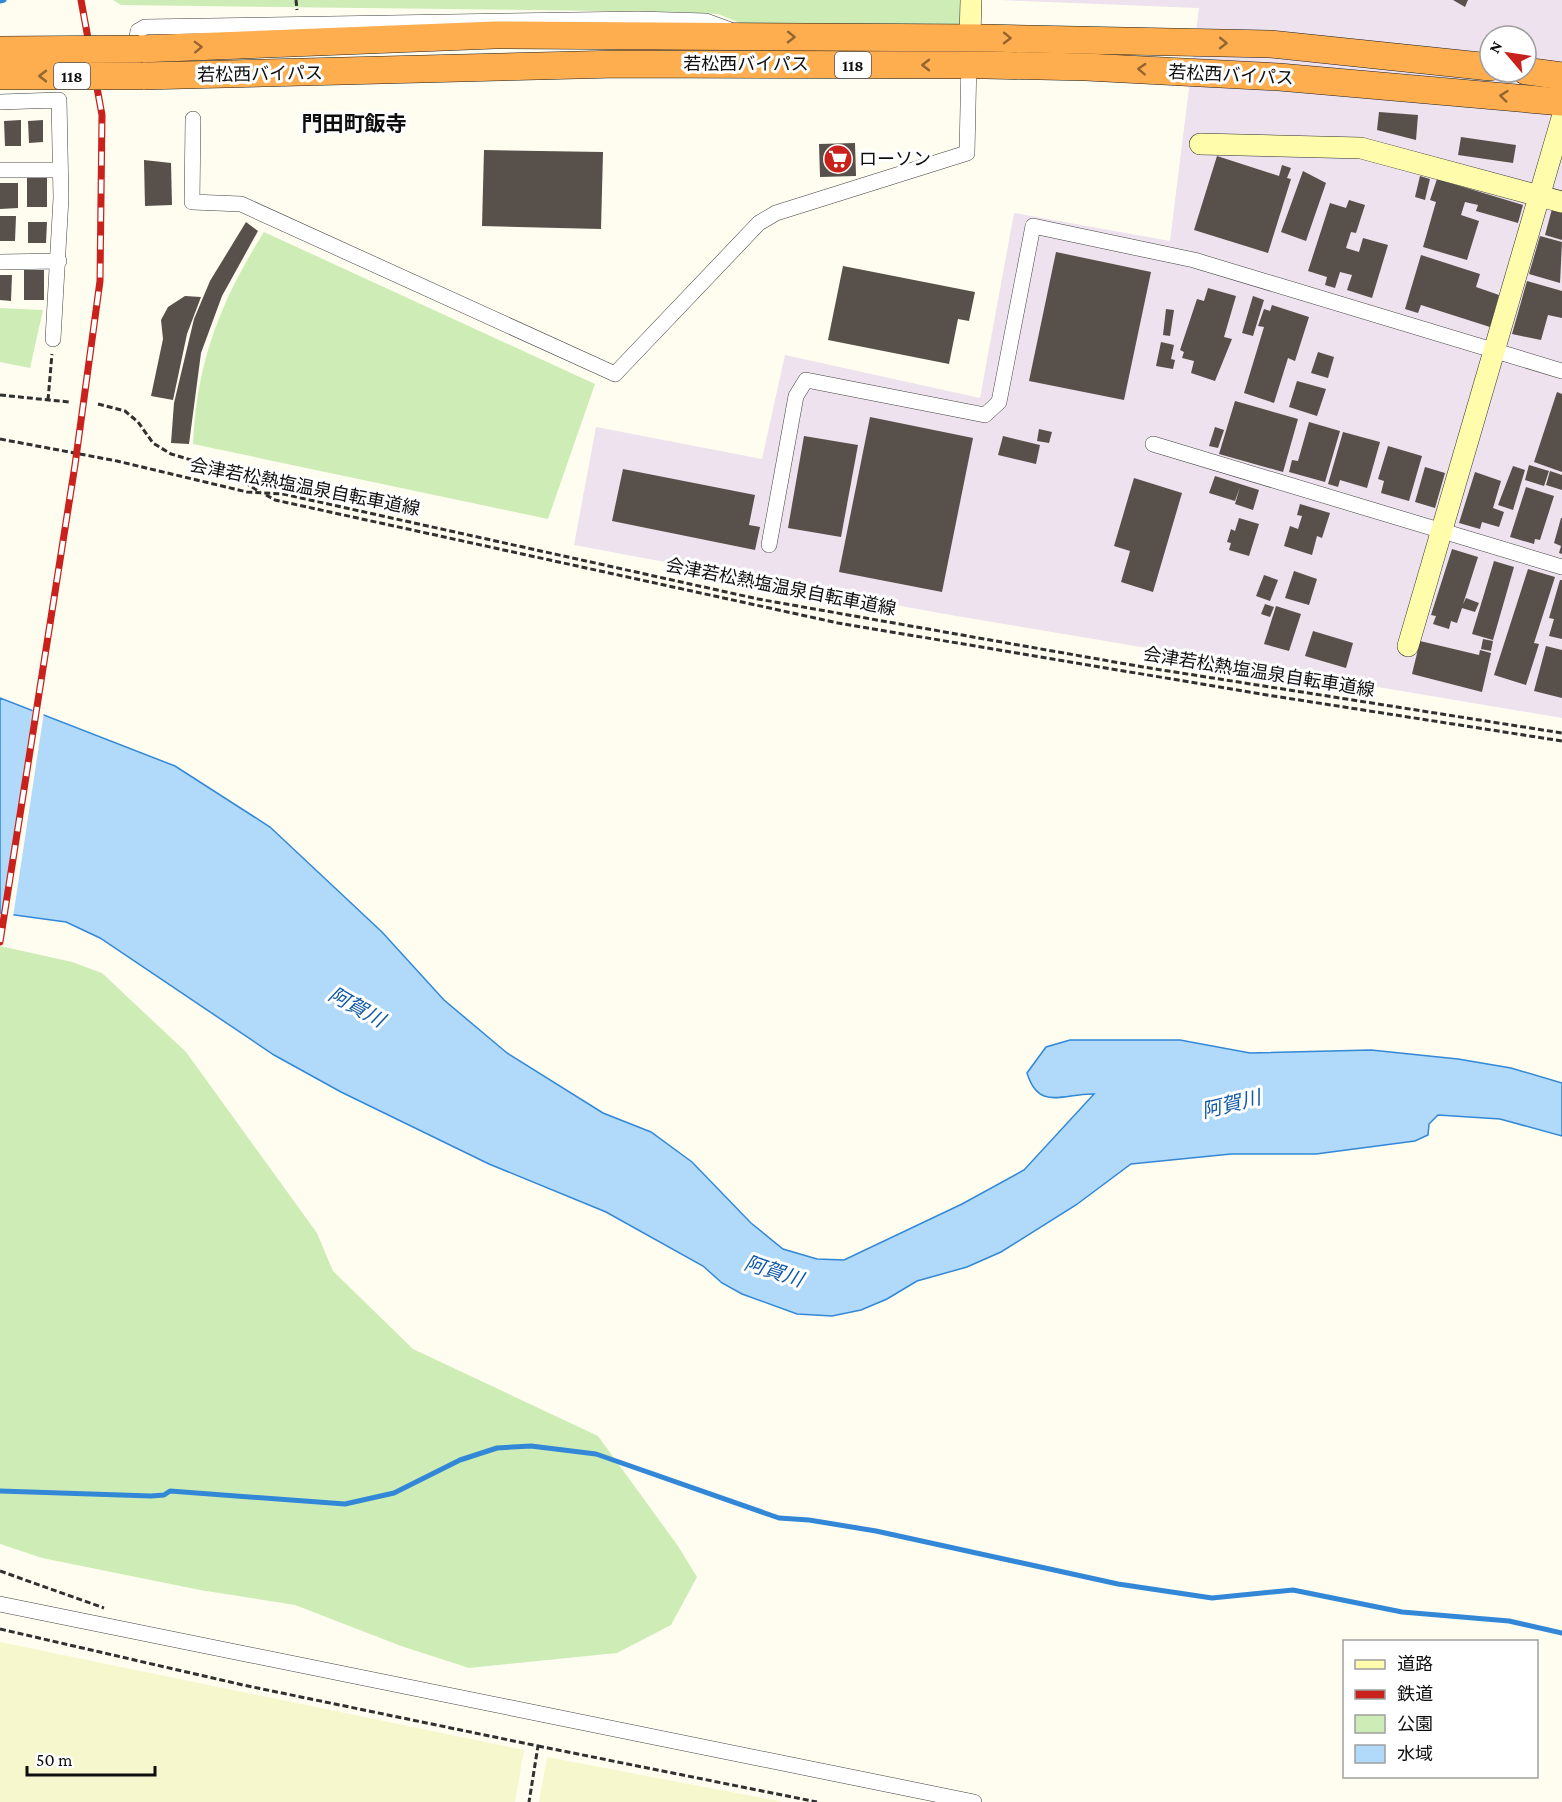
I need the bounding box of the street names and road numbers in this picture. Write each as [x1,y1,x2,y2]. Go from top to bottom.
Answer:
road number: 118 [835,52,871,78]
street label: 若松西バイパス [683,54,809,74]
street label: 若松西バイパス [1168,62,1294,88]
road number: 118 [54,63,90,89]
street label: 若松西バイパス [197,63,323,85]
street label: 会津若松熱塩温泉自転車道線 [188,455,422,519]
street label: 会津若松熱塩温泉自転車道線 [664,555,898,619]
street label: 会津若松熱塩温泉自転車道線 [1142,644,1376,700]

